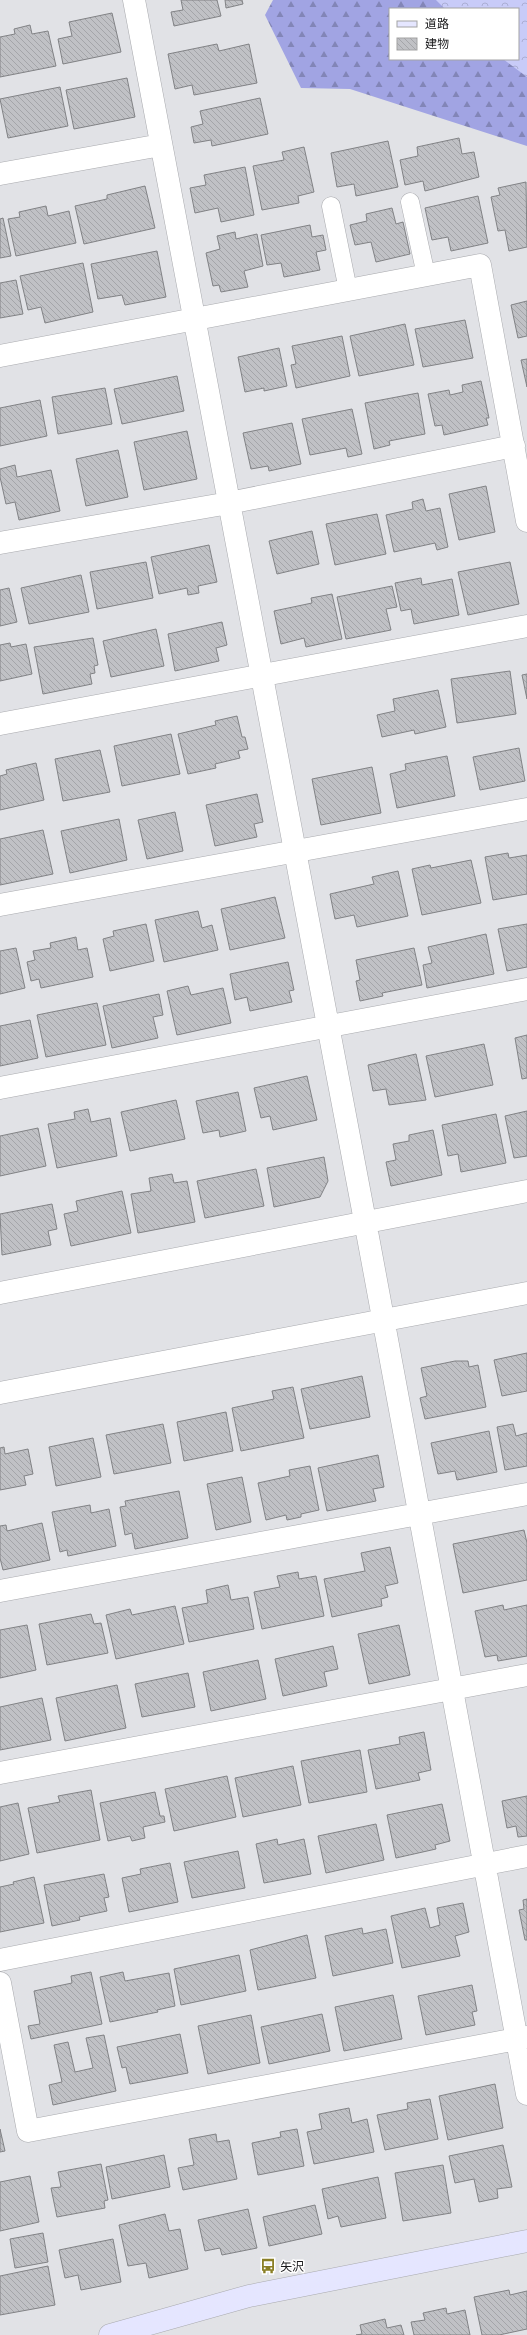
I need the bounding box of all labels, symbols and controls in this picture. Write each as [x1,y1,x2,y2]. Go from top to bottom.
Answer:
legend [389,8,519,60]
text: 道路 [425,16,449,31]
text: 建物 [425,36,449,51]
bus stop icon: 矢沢 [259,2257,277,2275]
place label: 矢沢 [280,2259,304,2274]

